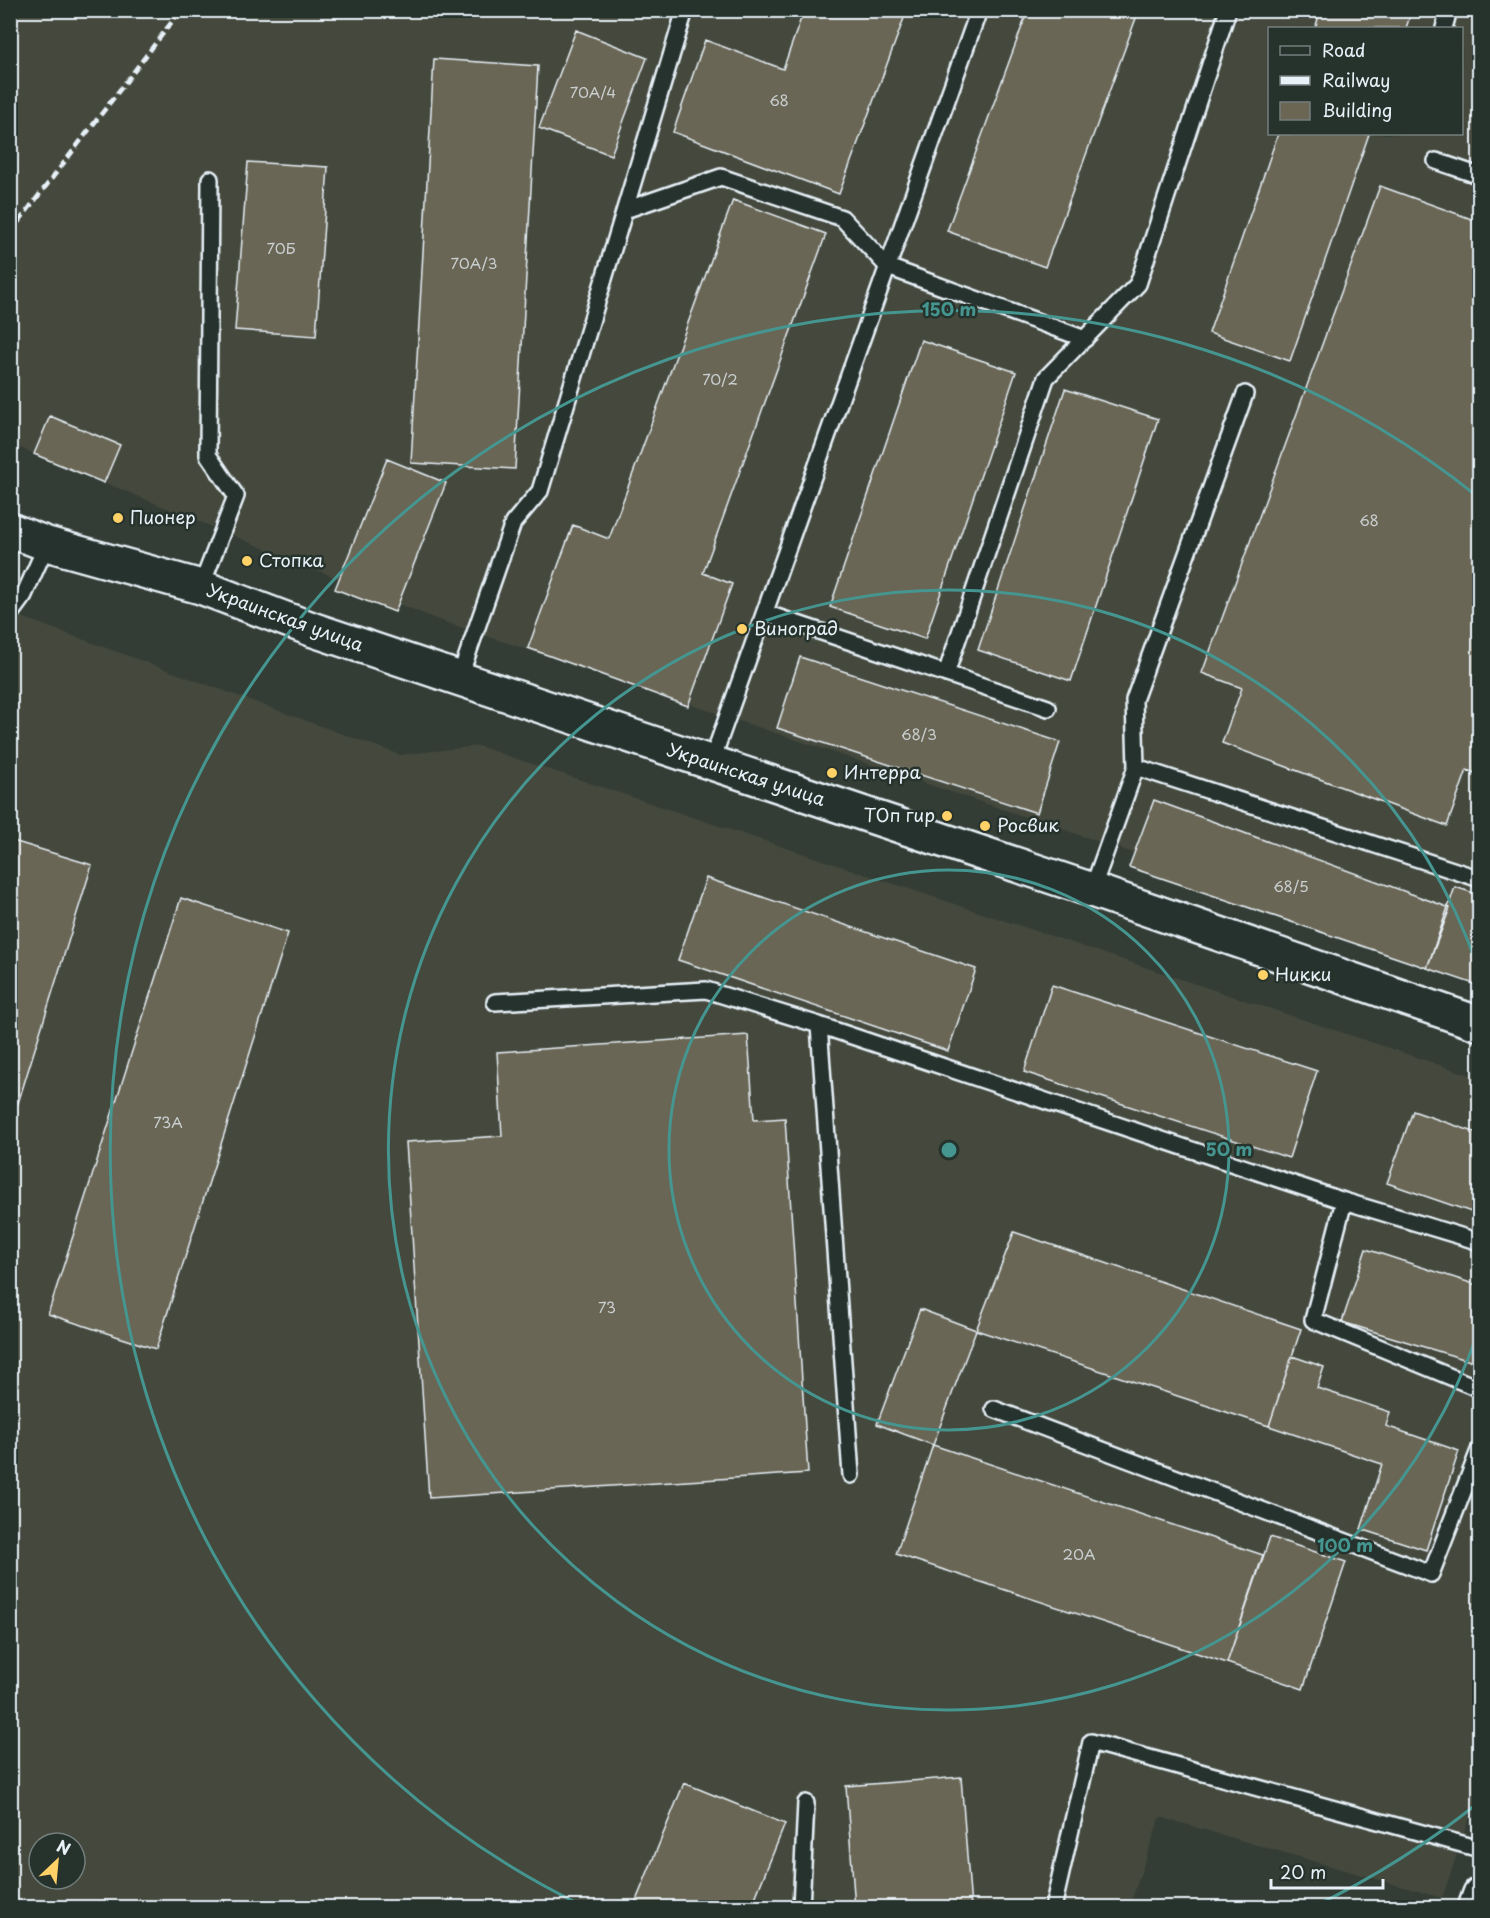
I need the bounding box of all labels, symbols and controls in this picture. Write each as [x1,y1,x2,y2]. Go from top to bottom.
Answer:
legend [1268,27,1463,135]
text: Road [1322,36,1366,63]
text: Railway [1322,66,1390,93]
house number: 70А/4 [570,80,616,103]
house number: 68 [769,88,789,111]
text: Building [1322,96,1392,123]
house number: 70Б [267,236,296,259]
house number: 70А/3 [451,251,497,274]
text: 150 m [922,295,976,322]
house number: 70/2 [702,367,738,390]
place label: Пионер [130,503,196,530]
house number: 68 [1359,508,1379,531]
marker: Пионер [111,511,125,525]
place label: Стопка [259,546,324,573]
marker: Стопка [240,554,254,568]
street label: Украинская улица [203,576,368,658]
place label: Виноград [754,614,838,641]
marker: Виноград [735,622,749,636]
house number: 68/3 [901,722,937,745]
street label: Украинская улица [664,735,830,812]
place label: Интерра [844,758,921,785]
marker: Интерра [825,766,839,780]
place label: ТОп гир [864,801,935,828]
marker: ТОп гир [940,809,954,823]
place label: Росвик [997,811,1059,838]
marker: Росвик [978,819,992,833]
house number: 68/5 [1273,874,1309,897]
place label: Никки [1275,960,1331,987]
marker: Никки [1256,968,1270,982]
house number: 73А [153,1110,183,1133]
text: 50 m [1206,1135,1252,1162]
centre of rings [939,1140,959,1160]
house number: 73 [598,1295,616,1318]
text: 100 m [1317,1531,1373,1558]
house number: 20А [1063,1542,1095,1565]
north arrow [27,1831,87,1891]
text: N [53,1833,75,1860]
scale bar [1271,1852,1384,1890]
text: 20 m [1280,1858,1326,1885]

